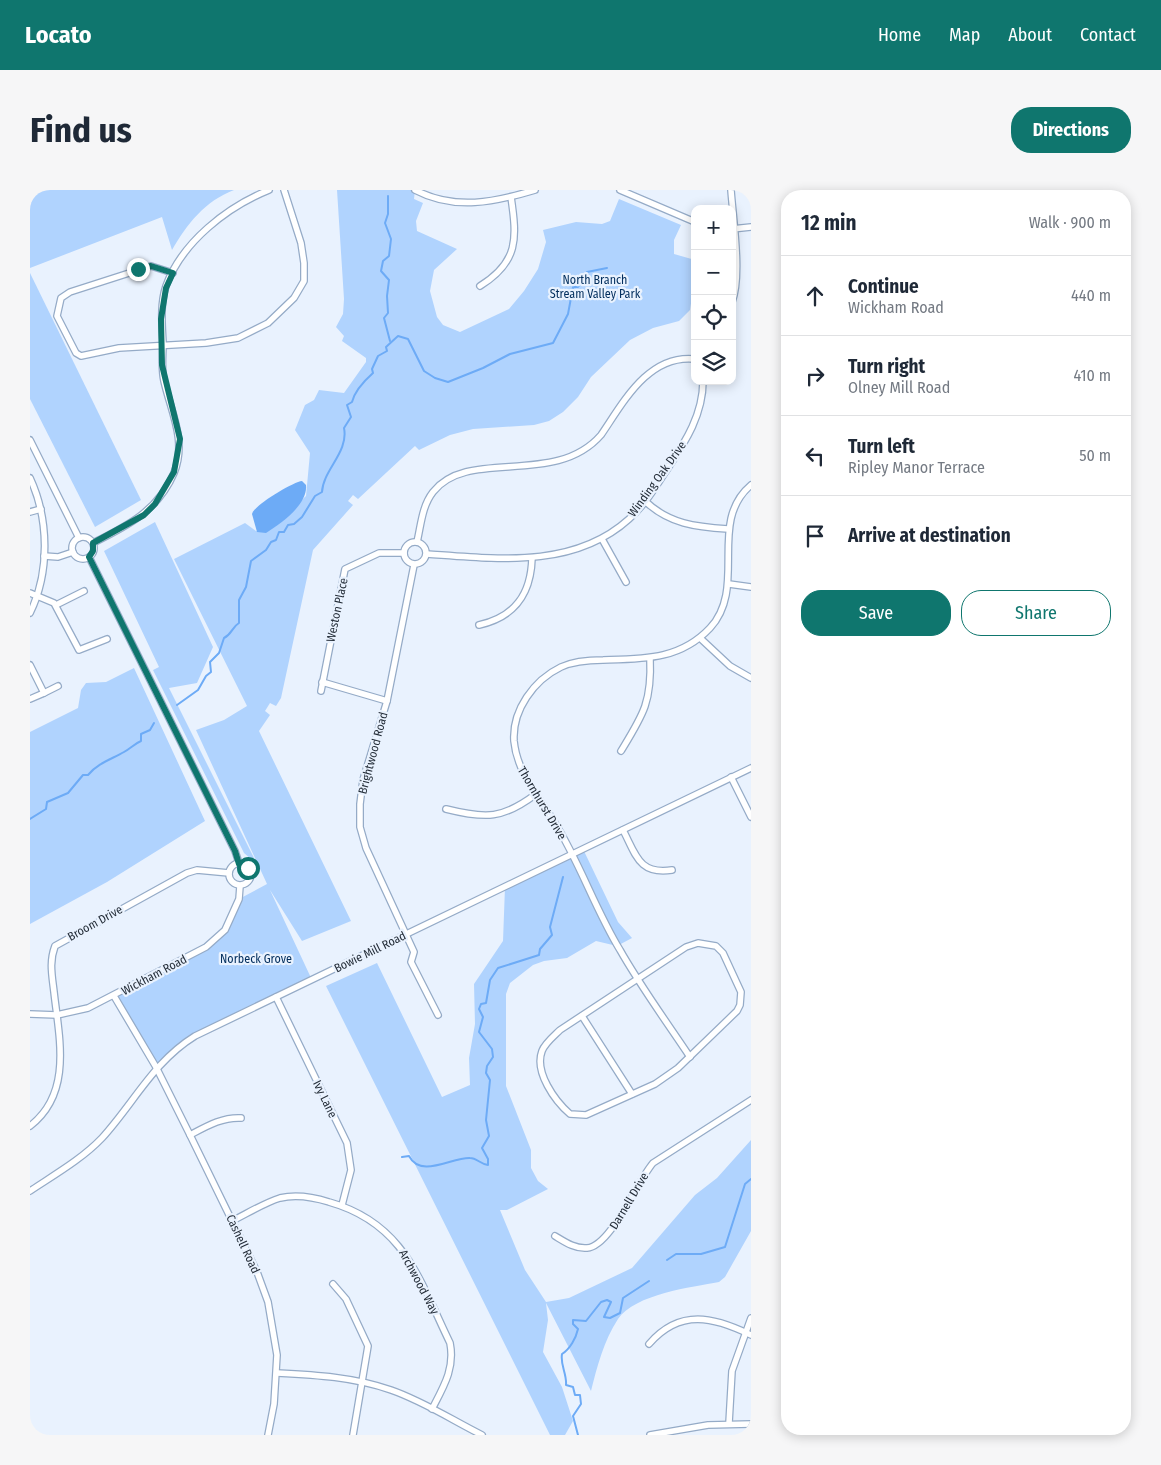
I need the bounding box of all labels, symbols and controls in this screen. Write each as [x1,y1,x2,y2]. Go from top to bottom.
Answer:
text: Locato [25,21,91,49]
text: Home [878,24,921,46]
text: Map [949,24,980,46]
text: About [1008,24,1052,46]
text: Contact [1080,24,1136,46]
button: Directions [1011,107,1131,153]
text: Find us [30,109,132,151]
map controls [691,205,736,385]
button: + [691,205,736,250]
text: 12 min [801,210,856,236]
text: Walk · 900 m [1029,213,1111,232]
button: − [691,250,736,295]
route end [127,258,150,281]
park label: North Branch Stream Valley Park [550,273,641,301]
text: Continue [848,275,919,298]
icon: ahead [801,282,829,310]
text: 440 m [1071,286,1111,305]
button: locate [691,295,736,340]
text: Wickham Road [848,298,944,317]
button: layers [691,340,736,385]
text: Turn right [848,355,925,378]
icon: right [801,362,829,390]
text: 410 m [1073,366,1111,385]
text: Olney Mill Road [848,378,950,397]
text: Turn left [848,435,915,458]
street label: Winding Oak Drive [625,439,689,519]
icon: left [801,442,829,470]
text: 50 m [1079,446,1111,465]
text: Ripley Manor Terrace [848,458,985,477]
icon: arrive [801,522,829,550]
text: Arrive at destination [848,524,1011,547]
street label: Weston Place [323,577,351,643]
button: Save [801,590,951,636]
button: Share [961,590,1111,636]
street label: Brightwood Road [355,710,391,796]
street label: Thornhurst Drive [515,764,569,842]
route start [237,857,260,880]
street label: Broom Drive [65,902,125,944]
street label: Bowie Mill Road [332,929,408,975]
street label: Wickham Road [119,952,189,998]
park label: Norbeck Grove [220,952,292,966]
street label: Ivy Lane [310,1078,340,1120]
street label: Darnell Drive [607,1170,651,1232]
street label: Cashell Road [223,1212,263,1276]
street label: Archwood Way [396,1247,442,1317]

